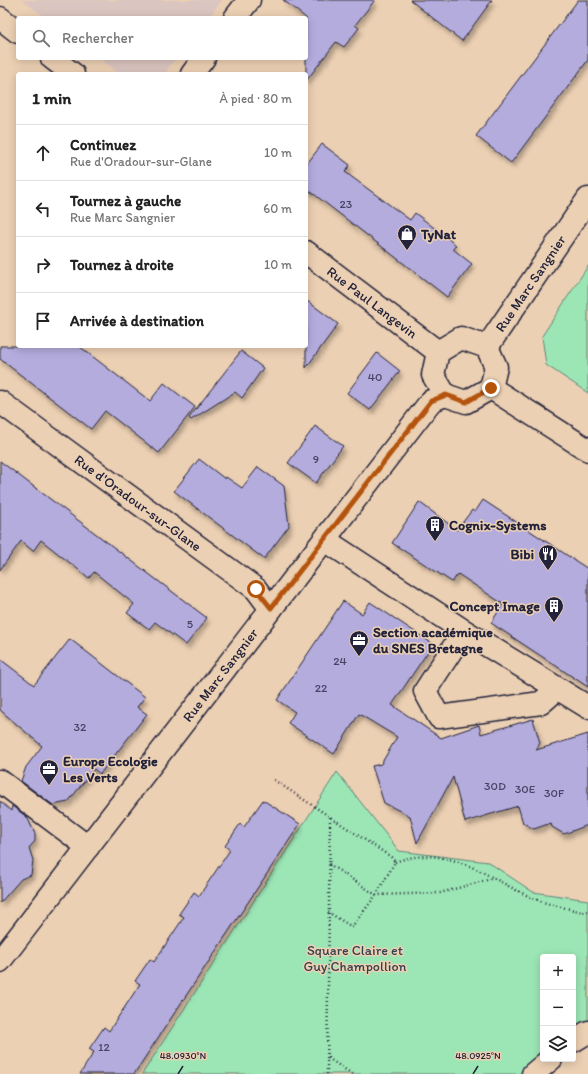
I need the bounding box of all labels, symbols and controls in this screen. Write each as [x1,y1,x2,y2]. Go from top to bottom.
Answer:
search box [16,16,308,60]
icon: search [30,27,52,49]
text: Rechercher [62,29,134,47]
text: 1 min [32,88,71,108]
text: À pied · 80 m [219,91,292,106]
text: Continuez [70,136,136,154]
icon: ahead [32,142,54,164]
text: 10 m [264,145,292,160]
text: Rue d'Oradour-sur-Glane [70,154,212,169]
text: Tournez à gauche [70,192,181,210]
house number: 23 [340,197,353,211]
icon: left [32,198,54,220]
text: 60 m [263,201,292,216]
text: Rue Marc Sangnier [70,210,175,225]
shop icon: TyNat [396,223,418,251]
place label: TyNat [420,226,457,243]
street label: Rue Marc Sangnier [492,232,570,335]
icon: right [32,254,54,276]
text: Tournez à droite [70,256,174,274]
text: 10 m [264,257,292,272]
street label: Rue Paul Langevin [323,263,421,343]
icon: arrive [32,310,54,332]
text: Arrivée à destination [70,312,204,330]
house number: 40 [368,370,382,384]
route end [482,379,500,397]
street label: Rue d'Oradour-sur-Glane [71,451,205,555]
house number: 9 [313,452,319,466]
building icon: Cognix-Systems [424,514,446,542]
place label: Cognix-Systems [449,517,546,534]
restaurant icon: Bibi [537,543,559,571]
place label: Bibi [511,546,534,563]
route start [247,580,265,598]
building icon: Concept Image [543,595,565,623]
place label: Concept Image [449,598,540,615]
house number: 5 [187,617,193,631]
place label: Section académique du SNES Bretagne [373,624,493,657]
street label: Rue Marc Sangnier [179,625,262,725]
office icon: Section académique du SNES Bretagne [348,629,370,657]
house number: 24 [333,654,347,668]
house number: 22 [315,681,328,695]
house number: 32 [74,720,87,734]
place label: Europe Ecologie Les Verts [63,753,158,786]
office icon: Europe Ecologie Les Verts [38,758,60,786]
house number: 30D [484,779,506,793]
house number: 30E [515,782,536,796]
house number: 30F [544,786,565,800]
park label: Square Claire et Guy Champollion [304,942,407,975]
map controls [540,954,576,1062]
button: + [540,954,576,990]
button: − [540,990,576,1026]
button: layers [540,1026,576,1062]
house number: 12 [98,1040,111,1054]
text: 48.0930°N [160,1049,207,1062]
text: 48.0925°N [455,1049,501,1062]

